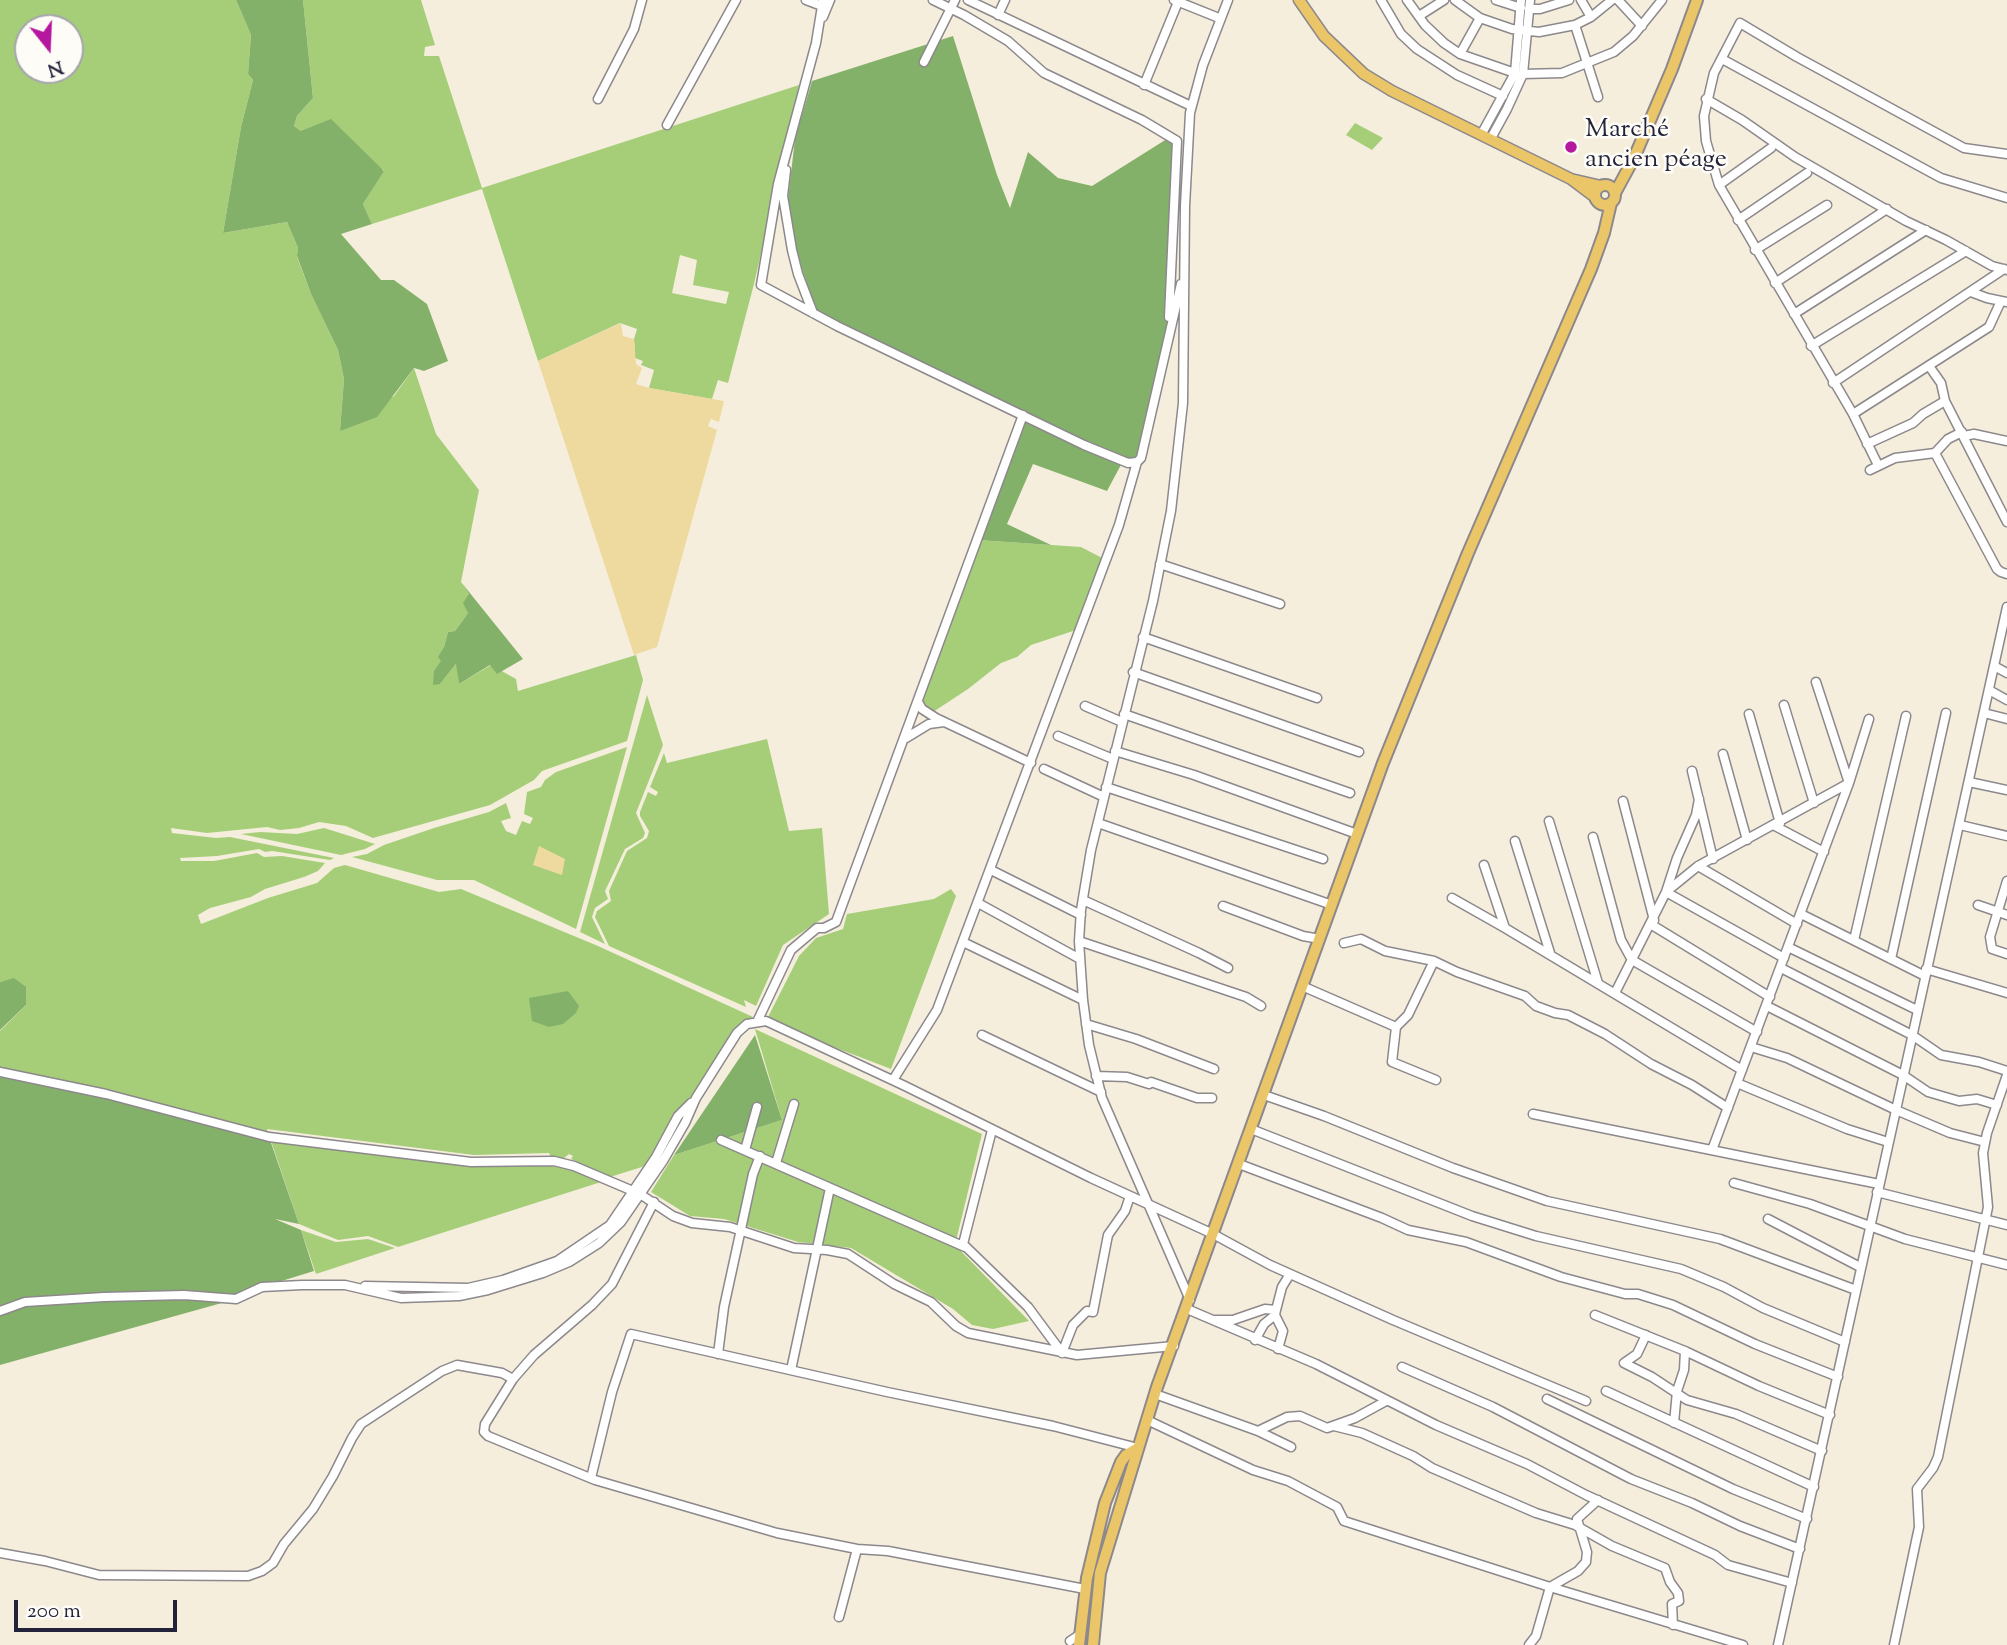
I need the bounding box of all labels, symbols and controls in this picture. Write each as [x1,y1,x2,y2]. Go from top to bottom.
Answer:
north arrow [14,14,84,84]
text: N [44,52,66,83]
place label: Marché ancien péage [1585,116,1727,178]
marker: Marché ancien péage [1563,139,1579,155]
scale bar [18,1586,180,1630]
text: 200 m [27,1597,81,1627]

